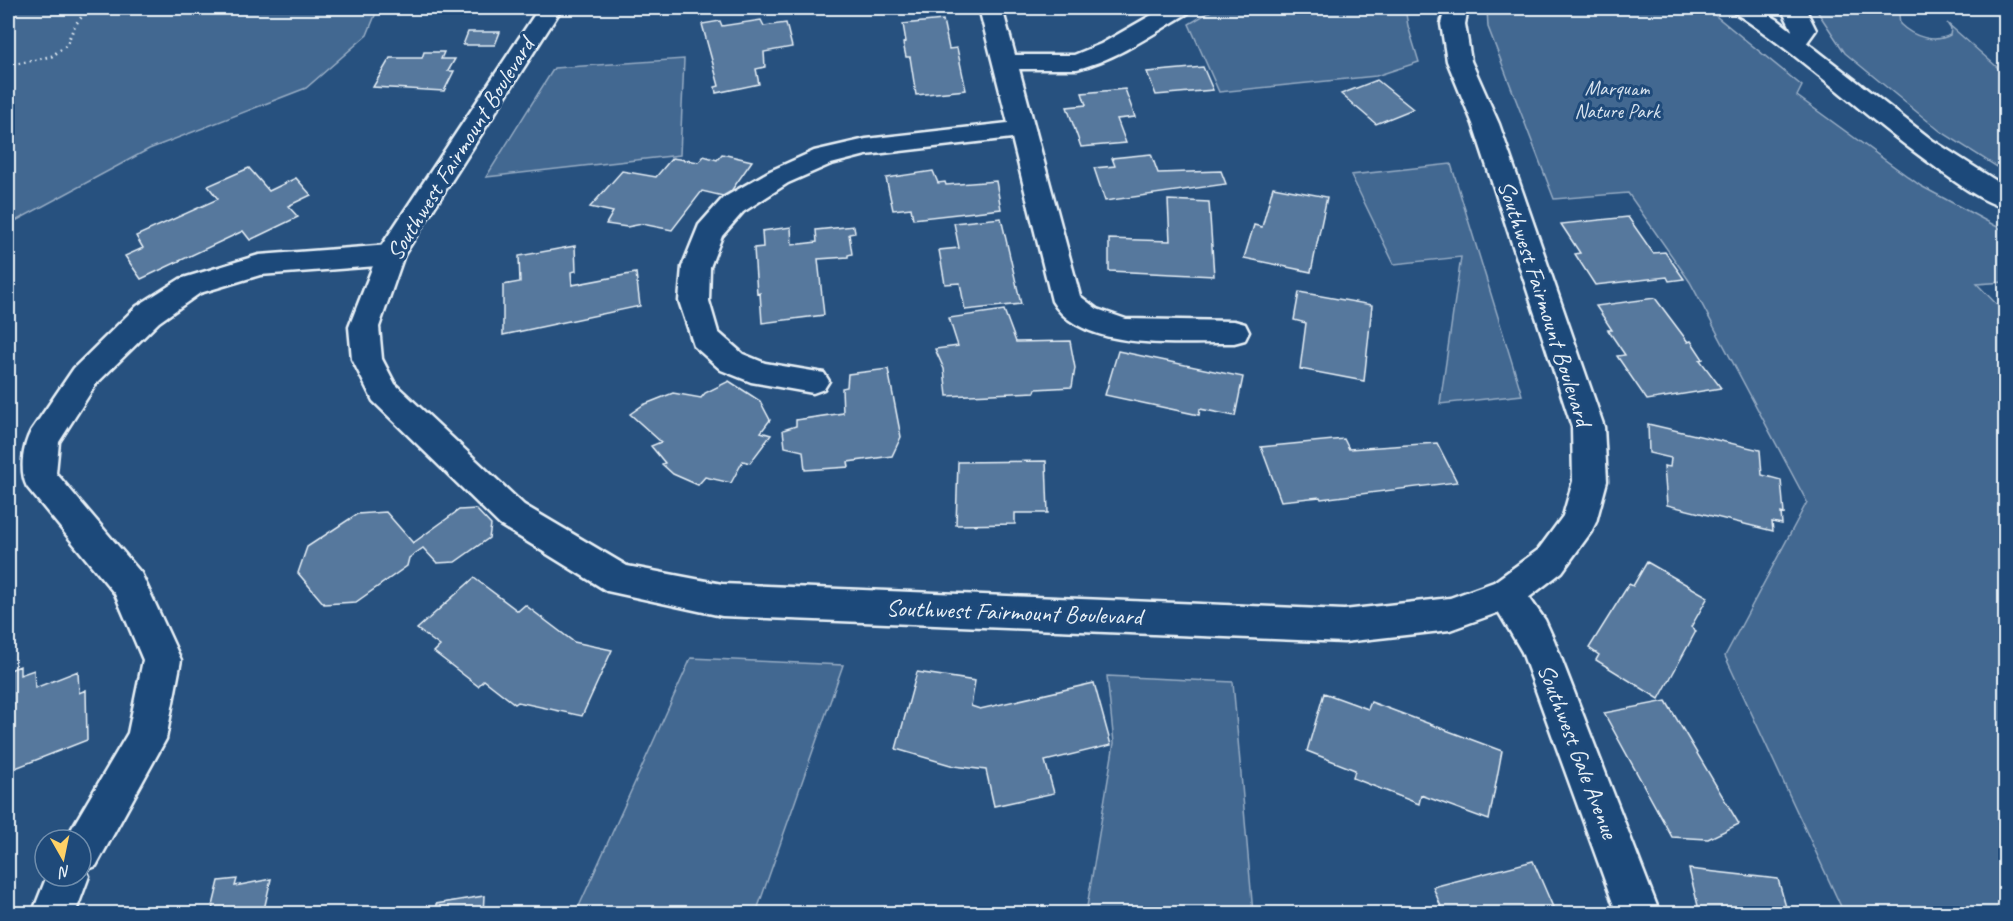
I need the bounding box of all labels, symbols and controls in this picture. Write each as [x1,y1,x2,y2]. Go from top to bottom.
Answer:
street label: Southwest Fairmount Boulevard [379,29,542,266]
park label: Marquam Nature Park [1575,76,1661,124]
street label: Southwest Fairmount Boulevard [1491,177,1600,433]
street label: Southwest Fairmount Boulevard [885,593,1146,632]
street label: Southwest Gale Avenue [1531,659,1626,845]
north arrow [33,828,93,888]
text: N [56,861,72,883]

